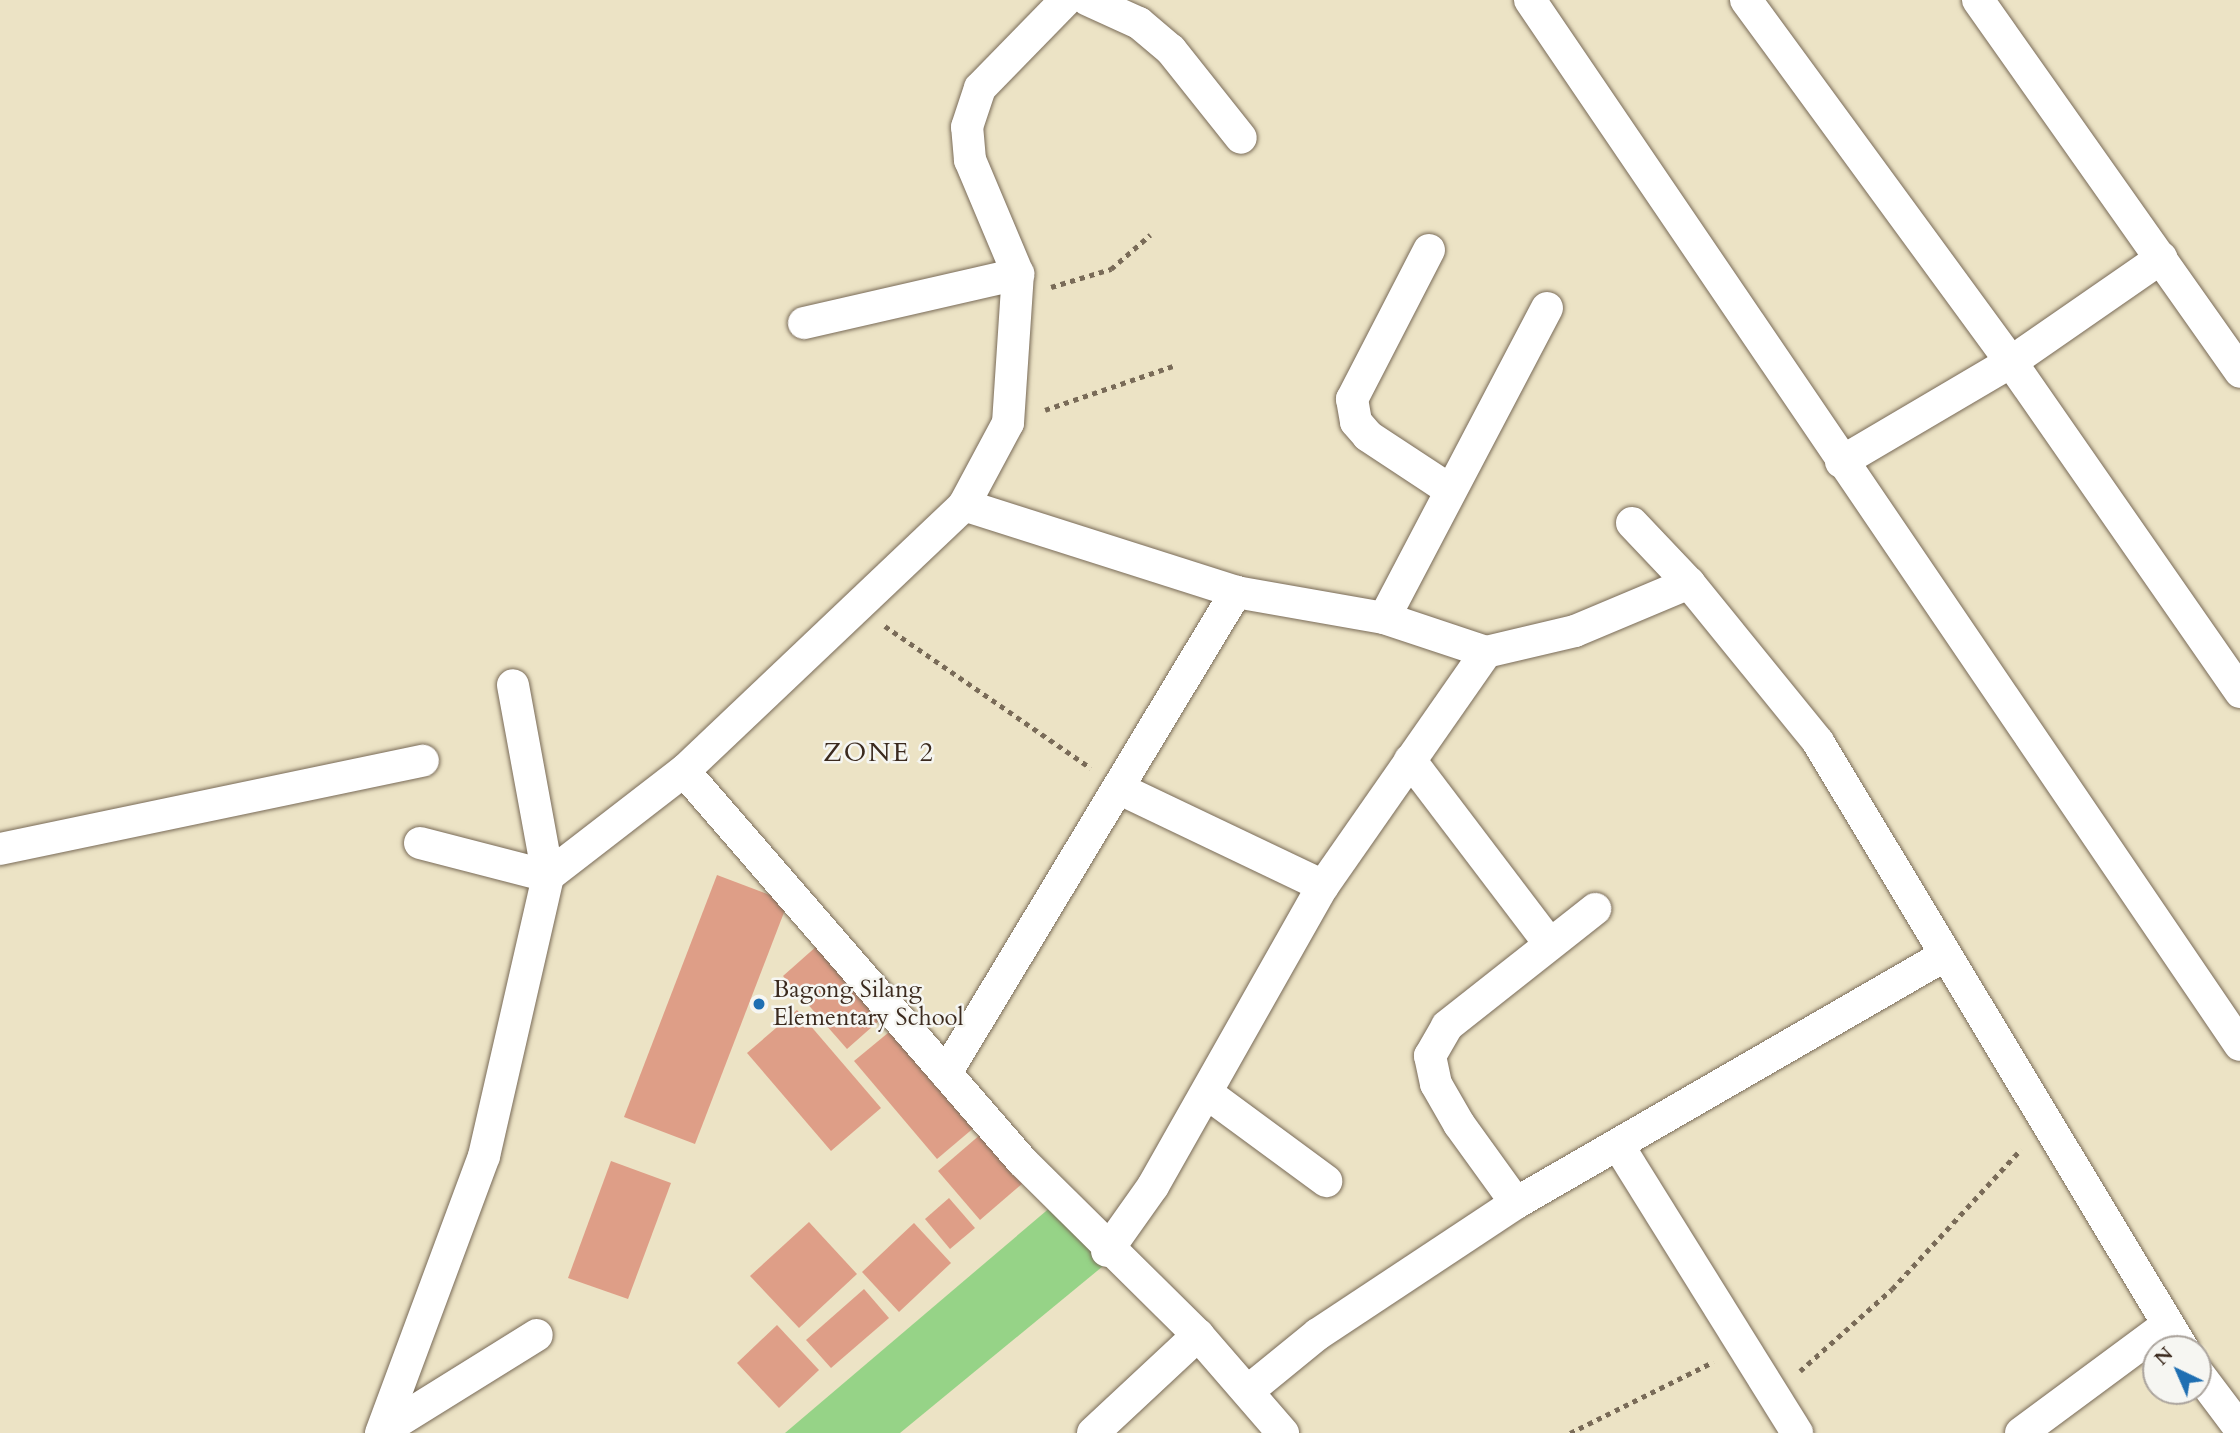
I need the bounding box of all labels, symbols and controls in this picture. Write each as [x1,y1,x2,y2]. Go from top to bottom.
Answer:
district label: ZONE 2 [824,737,934,769]
place label: Bagong Silang Elementary School [773,976,964,1032]
marker: Bagong Silang Elementary School [751,996,767,1012]
north arrow [2142,1335,2212,1405]
text: N [2149,1341,2179,1371]

